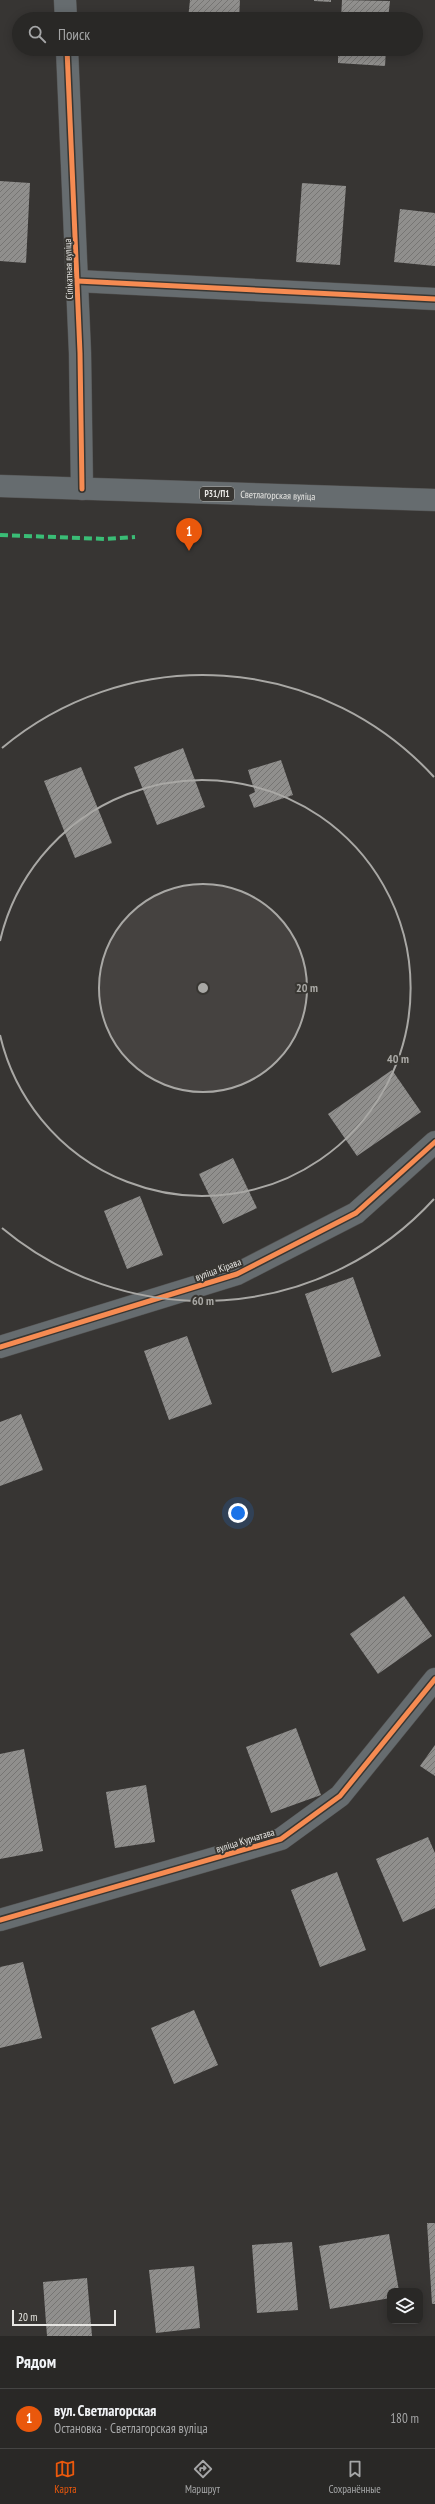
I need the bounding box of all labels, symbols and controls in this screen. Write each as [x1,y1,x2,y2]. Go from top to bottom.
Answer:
search box [12,12,423,56]
icon: search [26,23,48,45]
text: Поиск [58,25,90,44]
street label: Сілікатная вуліца [61,238,76,300]
road number: Р31/П1 [200,487,234,501]
street label: Светлагорская вуліца [240,488,316,503]
pin: 1 [176,518,202,551]
text: 20 m [296,980,318,995]
centre of rings [196,981,210,995]
text: 40 m [387,1051,409,1066]
street label: вуліца Кірава [193,1255,243,1284]
text: 60 m [192,1293,214,1308]
your location [228,1503,248,1523]
street label: вуліца Курчатава [214,1825,276,1856]
map controls [387,2288,423,2324]
button: layers [387,2288,423,2324]
scale bar [12,2308,116,2327]
text: 20 m [18,2310,37,2324]
text: Рядом [16,2351,56,2373]
text: вул. Светлагорская [54,2401,156,2420]
text: 1 [26,2410,32,2427]
text: 180 m [390,2410,419,2427]
text: Остановка · Светлагорская вуліца [54,2420,208,2437]
tab: Карта [54,2458,77,2496]
tab: Маршрут [185,2458,220,2496]
tab: Сохранённые [328,2458,381,2496]

